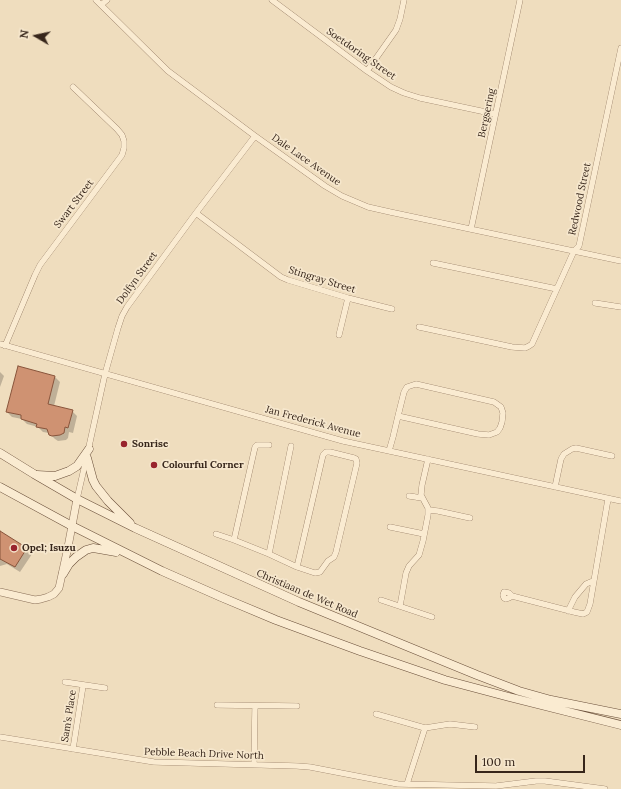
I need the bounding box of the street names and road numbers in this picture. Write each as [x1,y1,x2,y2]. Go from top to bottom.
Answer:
street label: Soetdoring Street [324,25,398,83]
street label: Bergsering [476,87,498,139]
street label: Dale Lace Avenue [269,132,343,188]
street label: Redwood Street [566,162,594,236]
street label: Swart Street [52,177,96,231]
street label: Dolfyn Street [114,249,160,307]
street label: Stingray Street [287,264,357,296]
street label: Jan Frederick Avenue [264,403,362,441]
street label: Christiaan de Wet Road [254,567,360,621]
street label: Sam’s Place [59,689,79,743]
street label: Pebble Beach Drive North [144,746,264,762]

